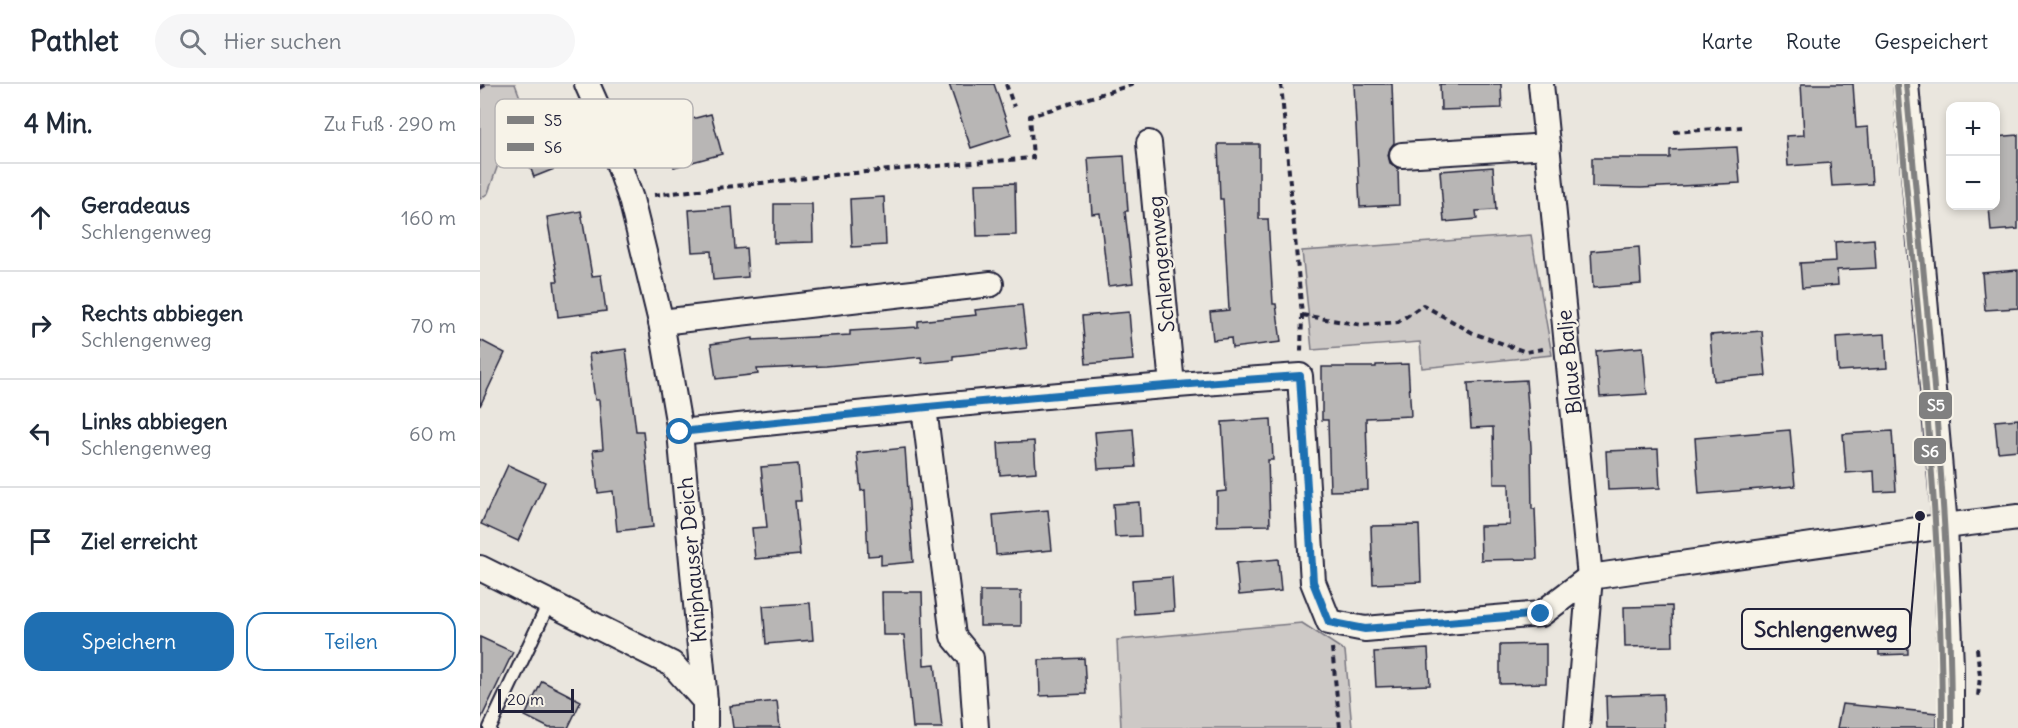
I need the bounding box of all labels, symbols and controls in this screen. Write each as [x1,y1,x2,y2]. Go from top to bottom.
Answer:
search box [155,14,575,68]
text: Pathlet [30,23,119,59]
icon: search [176,25,209,58]
text: Hier suchen [224,27,342,55]
text: Karte [1701,28,1753,55]
text: Route [1786,28,1841,55]
text: Gespeichert [1874,28,1988,55]
legend [495,99,693,168]
map controls [1946,102,2000,210]
button: + [1946,102,2000,156]
text: 4 Min. [24,107,92,140]
text: S5 [544,110,562,130]
text: Zu Fuß · 290 m [324,111,456,136]
text: S6 [544,137,562,157]
button: − [1946,156,2000,210]
text: Geradeaus [81,191,190,219]
street label: Schlengenweg [1142,194,1180,334]
icon: ahead [24,201,57,234]
text: 160 m [401,205,456,230]
text: Schlengenweg [81,219,212,244]
text: Rechts abbiegen [81,299,243,327]
street label: Blaue Balje [1550,308,1588,416]
icon: right [24,309,57,342]
text: 70 m [411,313,456,338]
text: Schlengenweg [81,327,212,352]
line badge: S5 [1918,391,1953,420]
text: S5 [1927,395,1945,415]
text: Links abbiegen [81,407,228,435]
icon: left [24,417,57,450]
route start [666,418,692,444]
text: 60 m [409,421,456,446]
text: Schlengenweg [81,435,212,460]
line badge: S6 [1913,437,1947,465]
text: S6 [1921,441,1939,461]
street label: Kniphauser Deich [671,476,713,644]
icon: arrive [24,525,57,558]
text: Ziel erreicht [81,527,198,555]
route end [1527,600,1553,626]
callout: Schlengenweg [1742,609,1910,649]
button: Speichern [24,612,234,671]
button: Teilen [246,612,456,671]
text: Schlengenweg [1754,615,1898,643]
scale bar [498,686,574,714]
text: 20 m [507,689,544,709]

